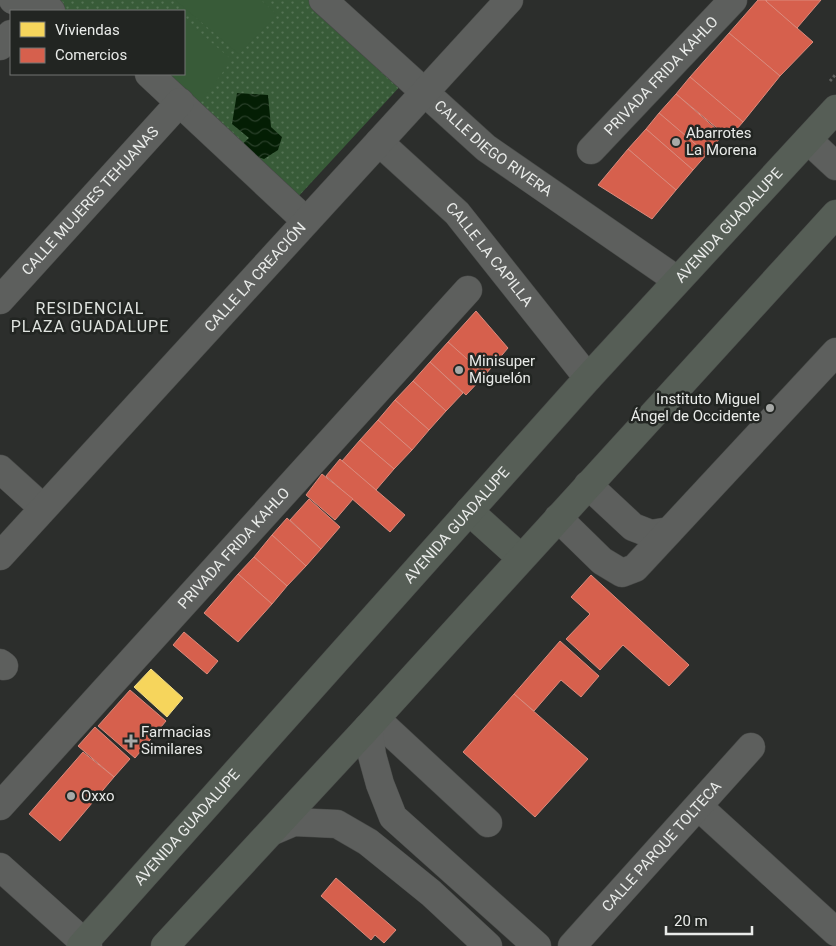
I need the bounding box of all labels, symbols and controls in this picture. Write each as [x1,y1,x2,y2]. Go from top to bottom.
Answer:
legend [10,10,185,75]
street label: PRIVADA FRIDA KAHLO [600,13,722,139]
text: Viviendas [55,21,120,39]
text: Comercios [55,46,127,64]
street label: CALLE DIEGO RIVERA [431,96,556,200]
street label: CALLE MUJERES TEHUANAS [18,123,162,279]
place label: Abarrotes La Morena [686,124,757,159]
marker: Abarrotes La Morena [670,136,682,148]
street label: AVENIDA GUADALUPE [671,164,786,287]
street label: CALLE LA CAPILLA [442,198,537,310]
street label: CALLE LA CREACIÓN [201,219,310,336]
district label: RESIDENCIAL PLAZA GUADALUPE [11,299,169,336]
place label: Minisuper Miguelón [469,352,535,387]
marker: Minisuper Miguelón [453,364,465,376]
place label: Instituto Miguel Ángel de Occidente [631,390,760,425]
marker: Instituto Miguel Ángel de Occidente [764,402,776,414]
street label: AVENIDA GUADALUPE [400,463,513,587]
street label: PRIVADA FRIDA KAHLO [174,484,293,613]
place label: Farmacias Similares [141,723,211,758]
marker: Farmacias Similares [125,735,137,747]
street label: AVENIDA GUADALUPE [130,765,244,889]
street label: CALLE PARQUE TOLTECA [598,777,725,915]
place label: Oxxo [81,787,115,805]
marker: Oxxo [65,790,77,802]
scale bar [666,904,752,936]
text: 20 m [674,912,708,930]

